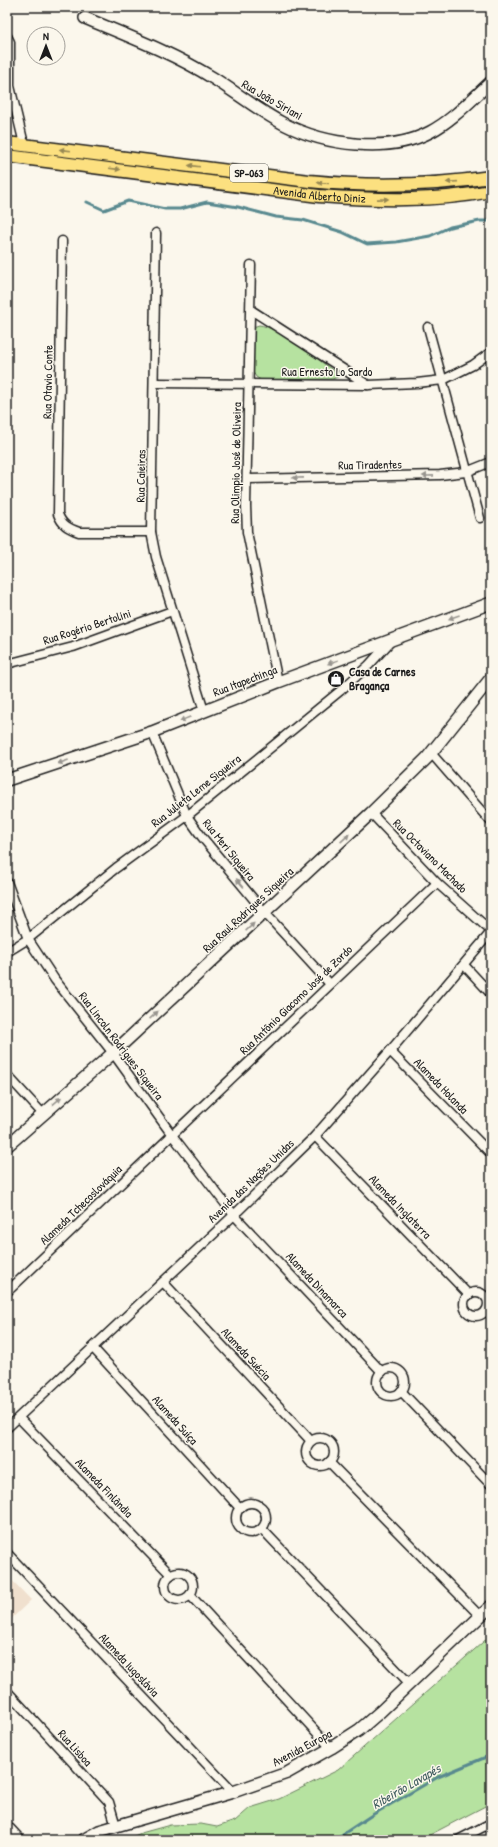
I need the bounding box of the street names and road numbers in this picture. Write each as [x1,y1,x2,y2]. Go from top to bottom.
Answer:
street label: Rua João Siriani [239,75,306,124]
road number: SP-063 [230,164,268,182]
street label: Avenida Alberto Diniz [272,181,366,207]
street label: Rua Otavio Conte [38,345,57,419]
street label: Rua Ernesto Lo Sardo [282,363,372,380]
street label: Rua Olimpio José de Oliveira [226,402,245,524]
street label: Rua Caieiras [132,449,149,503]
street label: Rua Tiradentes [338,455,402,474]
street label: Rua Rogério Bertolini [41,604,133,649]
street label: Rua Itapechinga [210,660,279,700]
street label: Rua Julieta Leme Siqueira [147,750,244,831]
street label: Rua Meri Siqueira [199,815,260,884]
street label: Rua Octaviano Machado [389,815,471,897]
street label: Rua Raul Rodrigues Siqueira [199,863,297,956]
street label: Rua Antônio Giacomo José de Zordo [236,941,356,1058]
street label: Rua Lincoln Rodrigues Siqueira [75,988,168,1103]
street label: Alameda Holanda [410,1054,473,1118]
street label: Avenida das Nações Unidas [204,1135,298,1226]
street label: Alameda Tchecoslováquia [36,1161,126,1248]
street label: Alameda Inglaterra [365,1171,436,1243]
street label: Alameda Dinamarca [282,1248,352,1321]
street label: Alameda Suécia [218,1324,275,1384]
street label: Alameda Suíça [149,1391,202,1448]
street label: Alameda Finlândia [72,1454,137,1521]
street label: Alameda Iugoslávia [95,1629,164,1700]
street label: Avenida Europa [269,1725,335,1770]
street label: Rua Lisboa [54,1726,97,1770]

